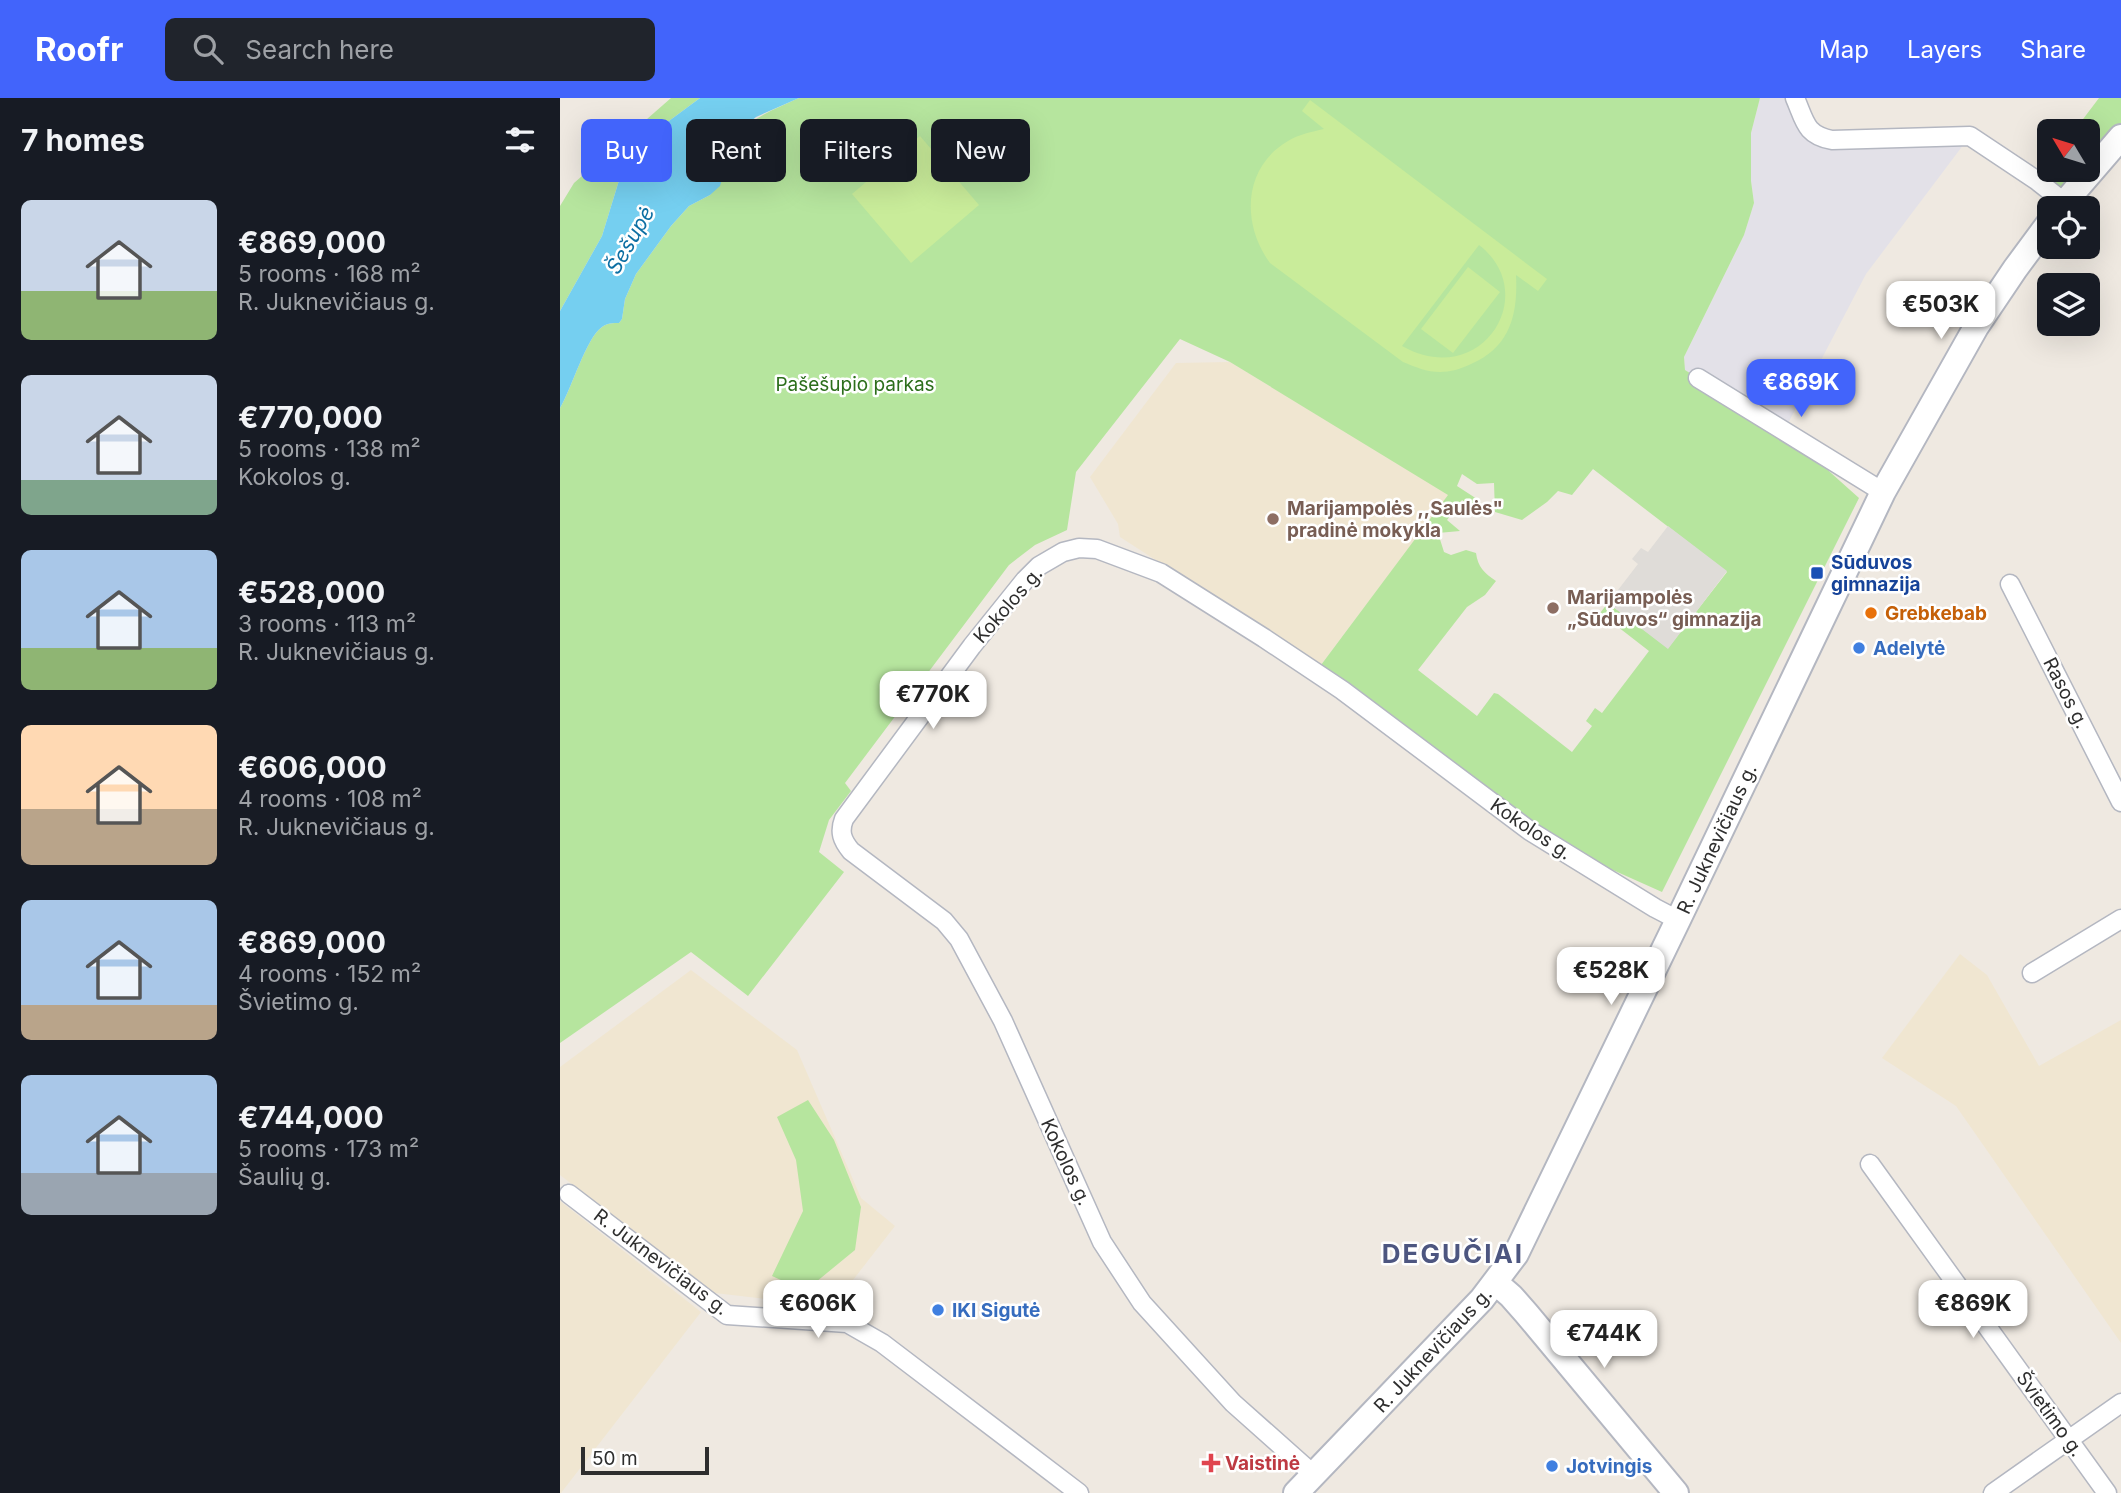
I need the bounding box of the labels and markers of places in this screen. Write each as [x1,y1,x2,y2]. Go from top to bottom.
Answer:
pin: €503K [1892,282,1990,341]
pin: €869K [1752,360,1850,419]
place label: Marijampolės ,,Saulės" pradinė mokykla [1287,497,1503,542]
marker: Marijampolės ,,Saulės" pradinė mokykla [1265,511,1281,527]
place label: Sūduvos gimnazija [1831,551,1921,596]
marker: Sūduvos gimnazija [1809,565,1825,581]
place label: Marijampolės „Sūduvos“ gimnazija [1567,586,1761,631]
marker: Marijampolės „Sūduvos“ gimnazija [1545,600,1561,616]
place label: Grebkebab [1885,602,1987,625]
marker: Grebkebab [1863,605,1879,621]
place label: Adelytė [1873,637,1945,660]
marker: Adelytė [1851,640,1867,656]
pin: €770K [884,672,982,731]
pin: €528K [1562,948,1660,1007]
pin: €606K [769,1280,867,1340]
pin: €869K [1924,1280,2022,1340]
place label: IKI Sigutė [952,1299,1040,1322]
marker: IKI Sigutė [930,1302,946,1318]
pin: €744K [1555,1310,1653,1370]
place label: Vaistinė [1225,1452,1300,1475]
marker: Vaistinė [1203,1455,1219,1471]
place label: Jotvingis [1566,1455,1652,1478]
marker: Jotvingis [1544,1458,1560,1474]

